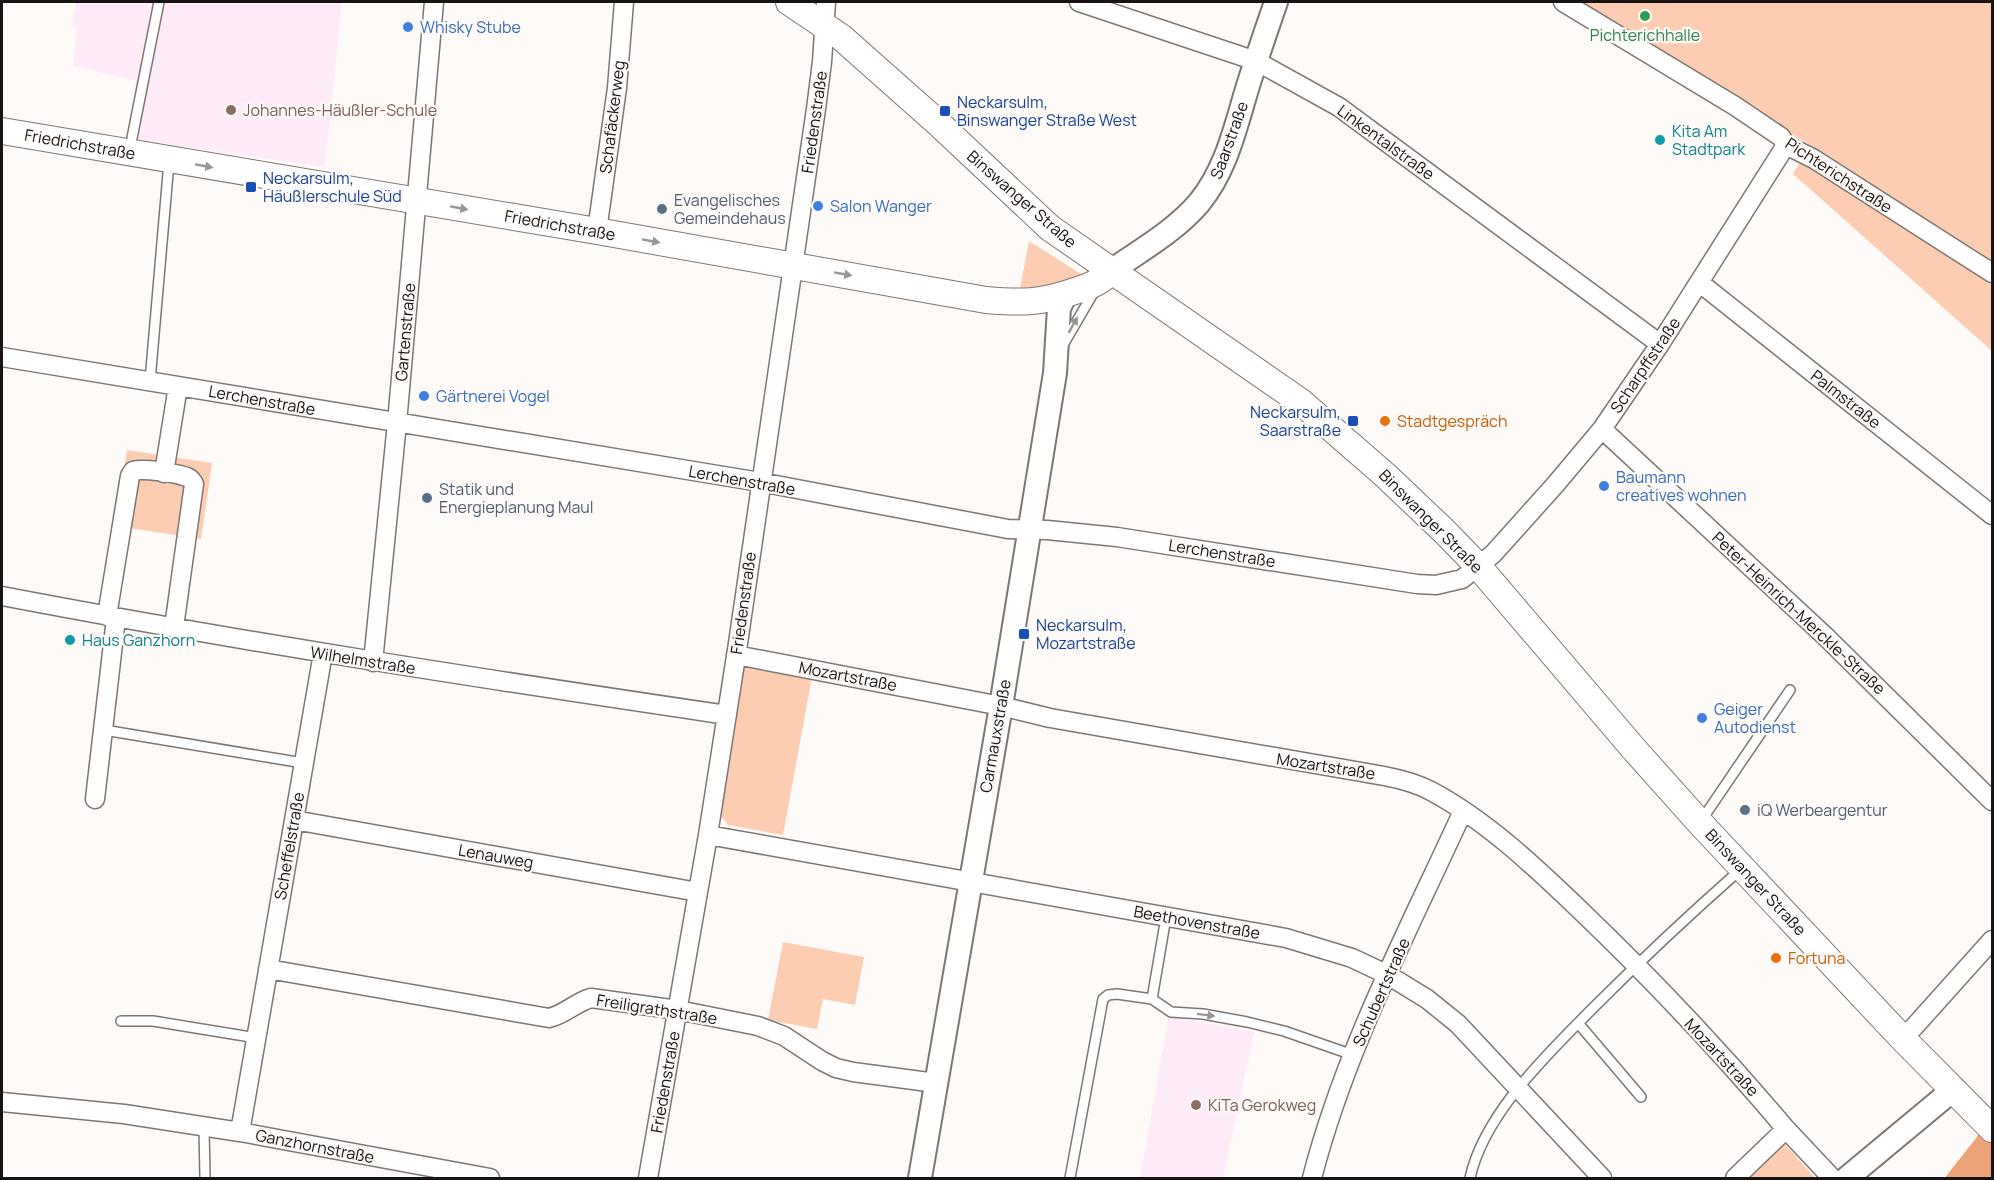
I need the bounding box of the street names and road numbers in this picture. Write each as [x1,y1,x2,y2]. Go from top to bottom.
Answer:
street label: Schafäckerweg [594,59,630,175]
street label: Friedenstraße [796,69,832,175]
street label: Saarstraße [1205,98,1253,182]
street label: Linkentalstraße [1333,99,1439,185]
street label: Friedrichstraße [23,123,137,165]
street label: Pichterichstraße [1781,132,1897,218]
street label: Binswanger Straße [962,145,1082,253]
street label: Friedrichstraße [503,204,617,246]
street label: Gartenstraße [390,282,420,382]
street label: Scharpffstraße [1605,313,1685,417]
street label: Palmstraße [1806,365,1886,433]
street label: Lerchenstraße [207,380,317,420]
street label: Lerchenstraße [687,460,797,500]
street label: Binswanger Straße [1374,464,1488,578]
street label: Peter-Heinrich-Merckle-Straße [1708,527,1890,699]
street label: Lerchenstraße [1167,534,1277,572]
street label: Friedenstraße [725,550,761,656]
street label: Wilhelmstraße [309,641,417,679]
street label: Mozartstraße [797,656,899,696]
street label: Carmauxstraße [974,678,1016,794]
street label: Mozartstraße [1275,747,1377,785]
street label: Scheffelstraße [269,790,309,902]
street label: Binswanger Straße [1701,824,1811,940]
street label: Lenauweg [457,839,535,873]
street label: Beethovenstraße [1132,900,1262,944]
street label: Schubertstraße [1347,934,1415,1050]
street label: Freiligrathstraße [595,989,719,1029]
street label: Mozartstraße [1680,1013,1764,1101]
street label: Friedenstraße [645,1029,685,1135]
street label: Ganzhornstraße [254,1124,376,1168]

